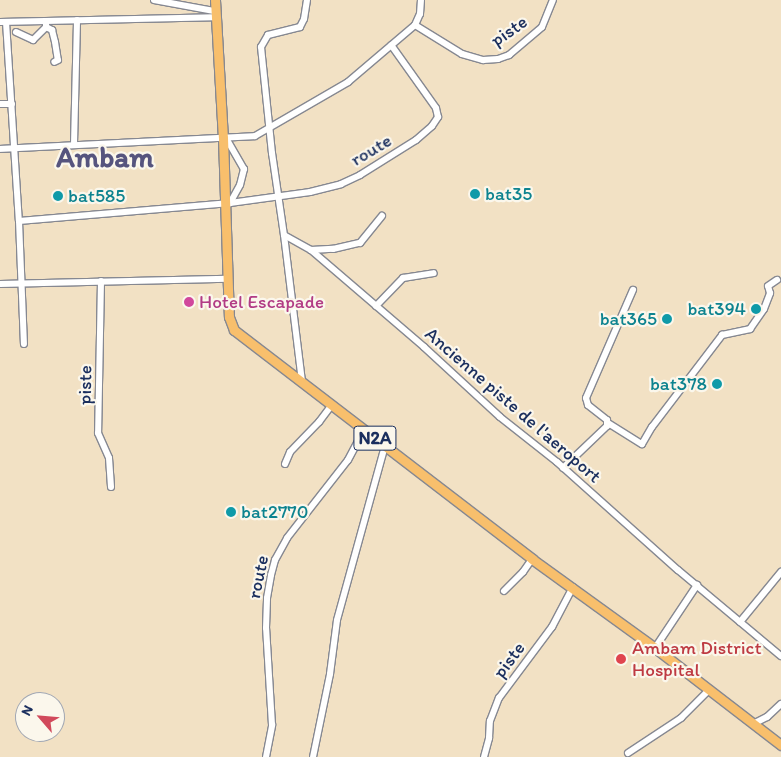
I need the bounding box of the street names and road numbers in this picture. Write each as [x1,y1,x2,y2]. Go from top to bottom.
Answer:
street label: piste [486,10,532,52]
street label: route [346,129,396,171]
street label: Ancienne piste de l'aeroport [420,322,606,488]
street label: piste [73,365,97,405]
road number: N2A [352,422,398,453]
street label: route [242,553,274,601]
street label: piste [488,637,530,683]

